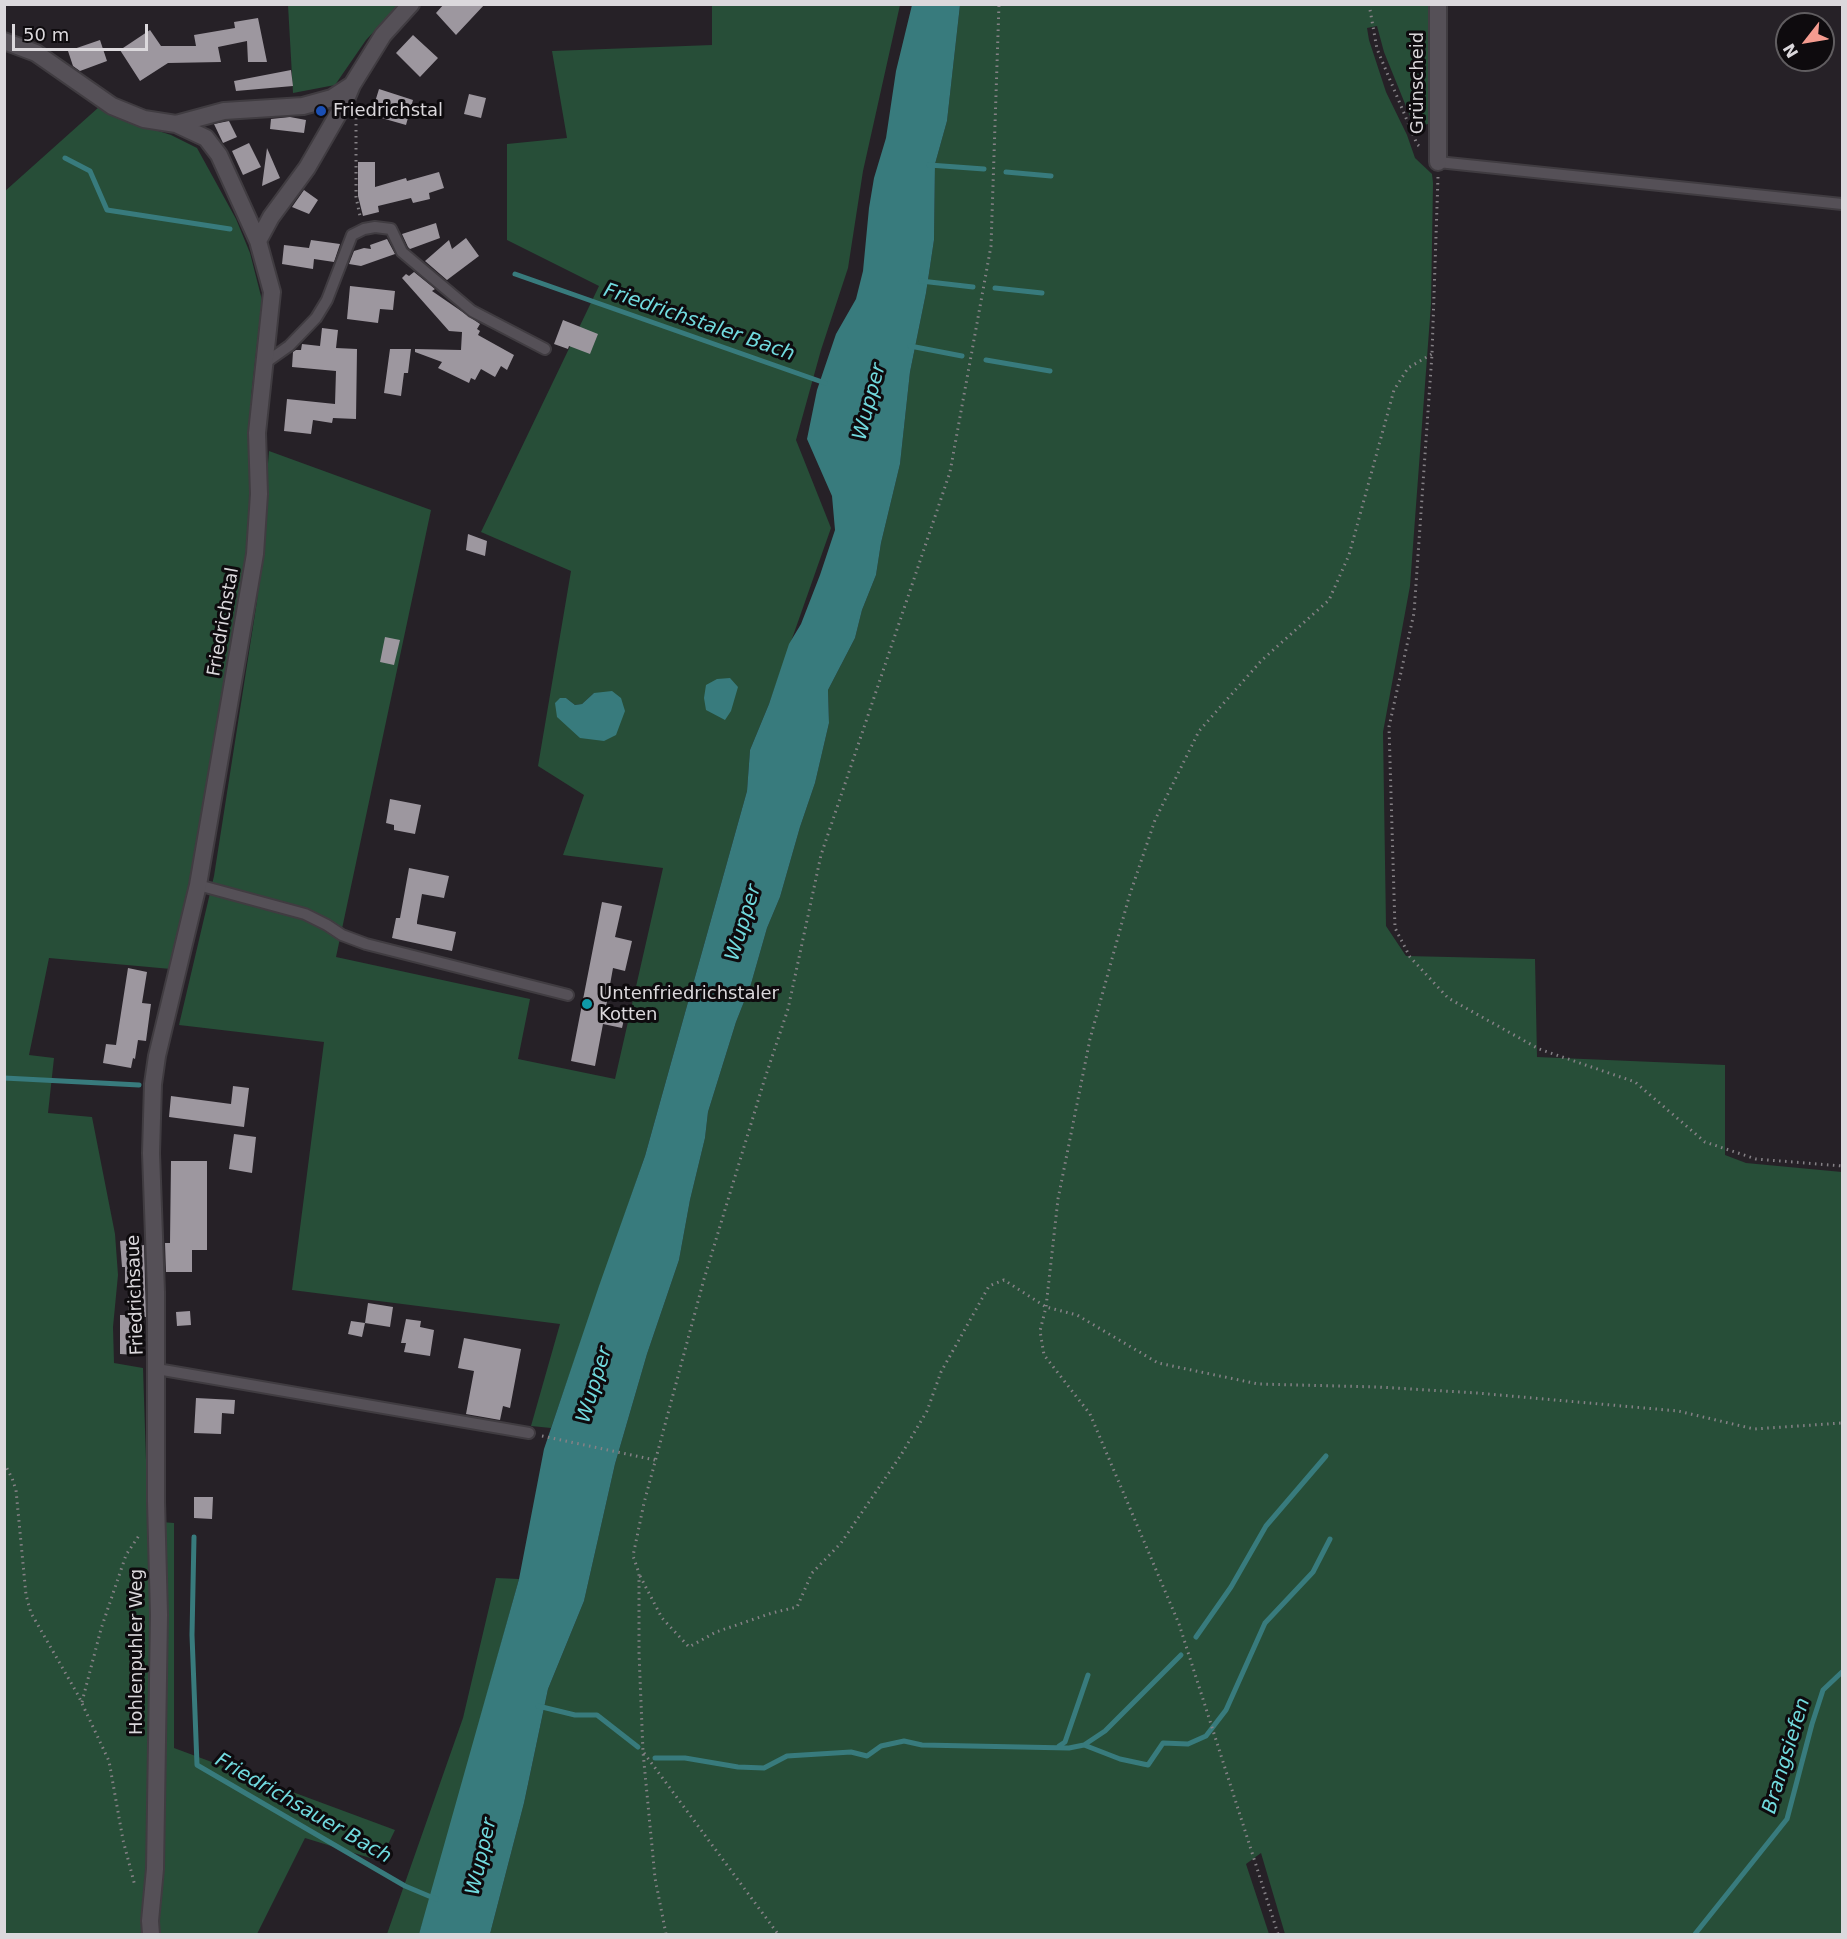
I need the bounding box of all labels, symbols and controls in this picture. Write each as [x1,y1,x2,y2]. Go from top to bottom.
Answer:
scale bar [15,12,152,50]
north arrow [1775,12,1835,72]
text: 50 m [23,24,69,45]
street label: Grünscheid [1407,32,1429,134]
text: N [1779,40,1802,61]
place label: Friedrichstal [333,100,443,122]
marker: Friedrichstal [314,104,328,118]
water label: Friedrichstaler Bach [600,279,798,367]
water label: Wupper [848,361,892,443]
street label: Friedrichstal [204,566,244,678]
water label: Wupper [721,882,767,964]
place label: Untenfriedrichstaler Kotten [599,983,779,1026]
marker: Untenfriedrichstaler Kotten [580,997,594,1011]
street label: Friedrichsaue [123,1234,149,1356]
water label: Wupper [572,1344,618,1426]
street label: Hohlenpuhler Weg [126,1569,148,1735]
water label: Brangsiefen [1758,1695,1816,1817]
water label: Friedrichsauer Bach [211,1749,395,1869]
water label: Wupper [461,1816,503,1898]

